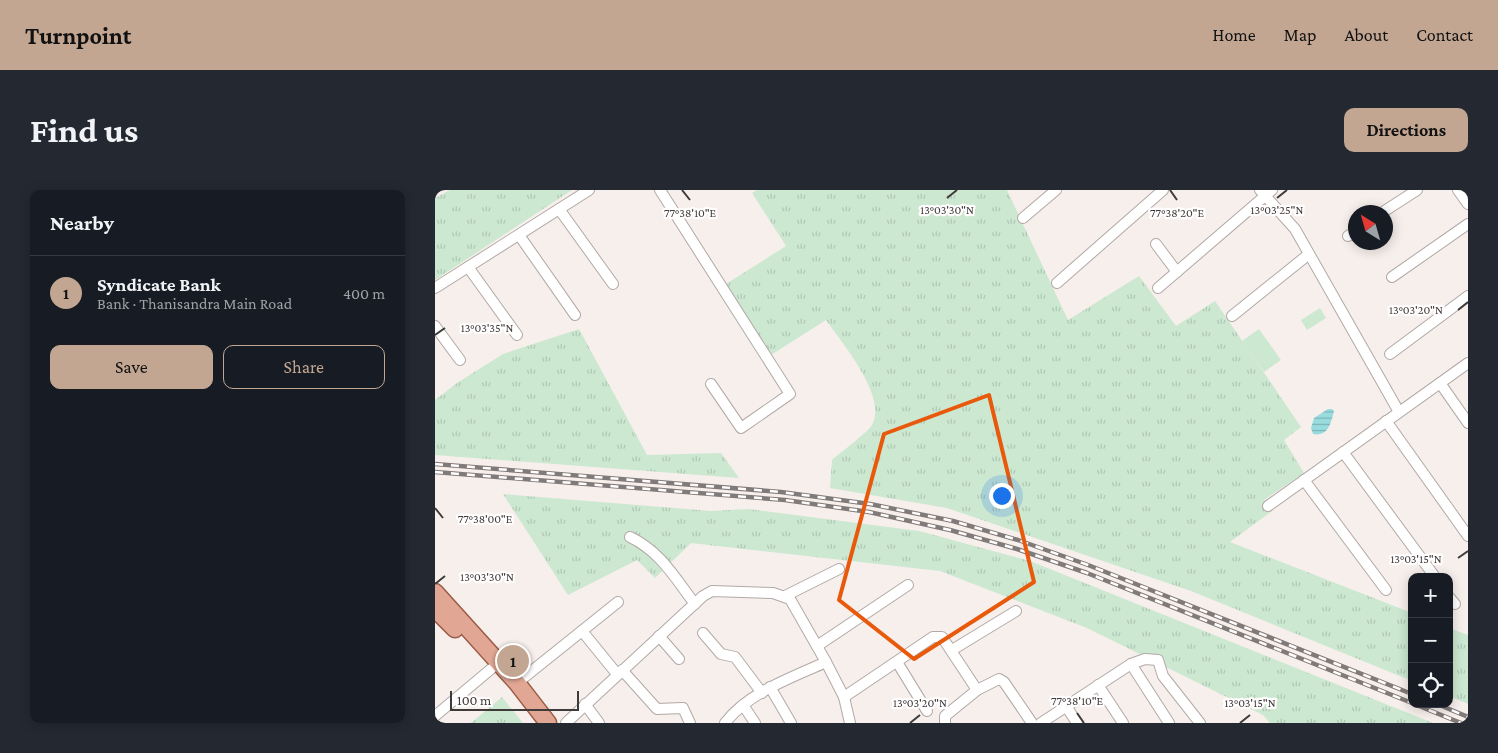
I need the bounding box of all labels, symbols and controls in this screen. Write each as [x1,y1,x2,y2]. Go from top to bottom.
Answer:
text: Turnpoint [25,22,131,49]
text: Home [1213,25,1256,45]
text: Map [1284,25,1316,45]
text: About [1344,25,1388,45]
text: Contact [1416,25,1473,45]
button: Directions [1344,108,1468,152]
text: Find us [30,111,138,150]
text: 13°03'30"N [920,203,974,217]
text: 13°03'25"N [1251,203,1304,217]
north arrow [1348,205,1393,250]
text: 77°38'10"E [664,206,717,220]
text: 77°38'20"E [1150,206,1204,220]
text: Nearby [50,211,114,235]
text: Syndicate Bank [97,274,221,295]
text: 1 [63,285,69,302]
text: 400 m [343,285,385,302]
text: Bank · Thanisandra Main Road [97,295,292,312]
text: 13°03'20"N [1389,303,1443,317]
text: 13°03'35"N [461,321,513,335]
button: Save [50,345,213,389]
button: Share [223,345,385,389]
your location [989,483,1015,509]
text: 77°38'00"E [458,512,513,526]
text: 13°03'15"N [1390,552,1442,566]
text: 13°03'30"N [460,570,514,584]
map controls [1408,573,1453,708]
button: + [1408,573,1453,618]
button: − [1408,618,1453,663]
pin: 1 [497,642,529,680]
button: locate [1408,663,1453,708]
scale bar [450,688,579,711]
text: 100 m [457,692,491,708]
text: 77°38'10"E [1051,694,1104,708]
text: 13°03'20"N [893,696,947,710]
text: 13°03'15"N [1224,696,1276,710]

